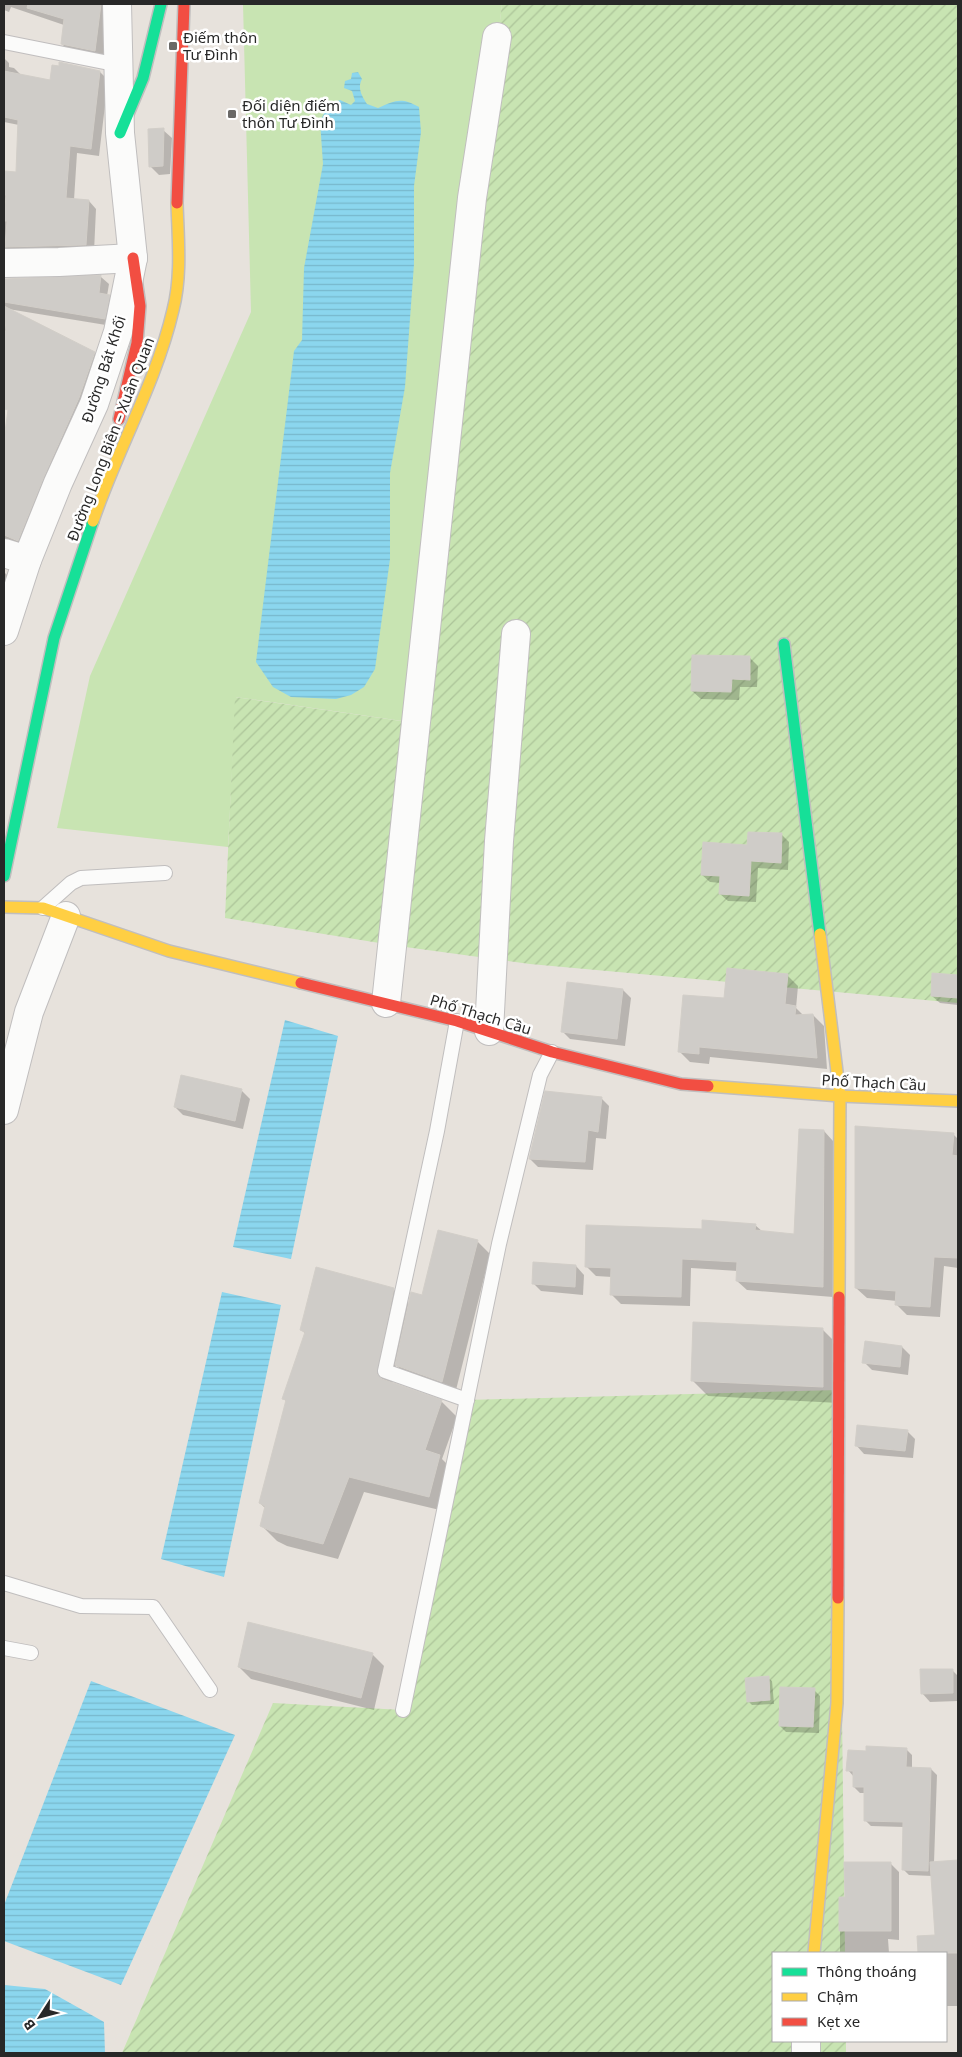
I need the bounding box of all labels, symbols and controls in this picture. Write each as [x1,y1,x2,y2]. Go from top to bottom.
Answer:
place label: Điếm thôn Tư Đình [183,27,257,64]
marker: Điếm thôn Tư Đình [167,40,179,52]
place label: Đối diện điếm thôn Tư Đình [242,95,340,132]
marker: Đối diện điếm thôn Tư Đình [226,108,238,120]
street label: Đường Bát Khối [76,313,130,425]
street label: Đường Long Biên – Xuân Quan [62,334,158,544]
street label: Phố Thạch Cầu [428,989,534,1039]
street label: Phố Thạch Cầu [821,1069,927,1095]
legend [772,1952,947,2042]
text: Thông thoáng [817,1961,917,1981]
text: Chậm [817,1986,858,2006]
north arrow [15,1992,65,2042]
text: Kẹt xe [817,2011,860,2031]
text: B [19,2016,40,2034]

